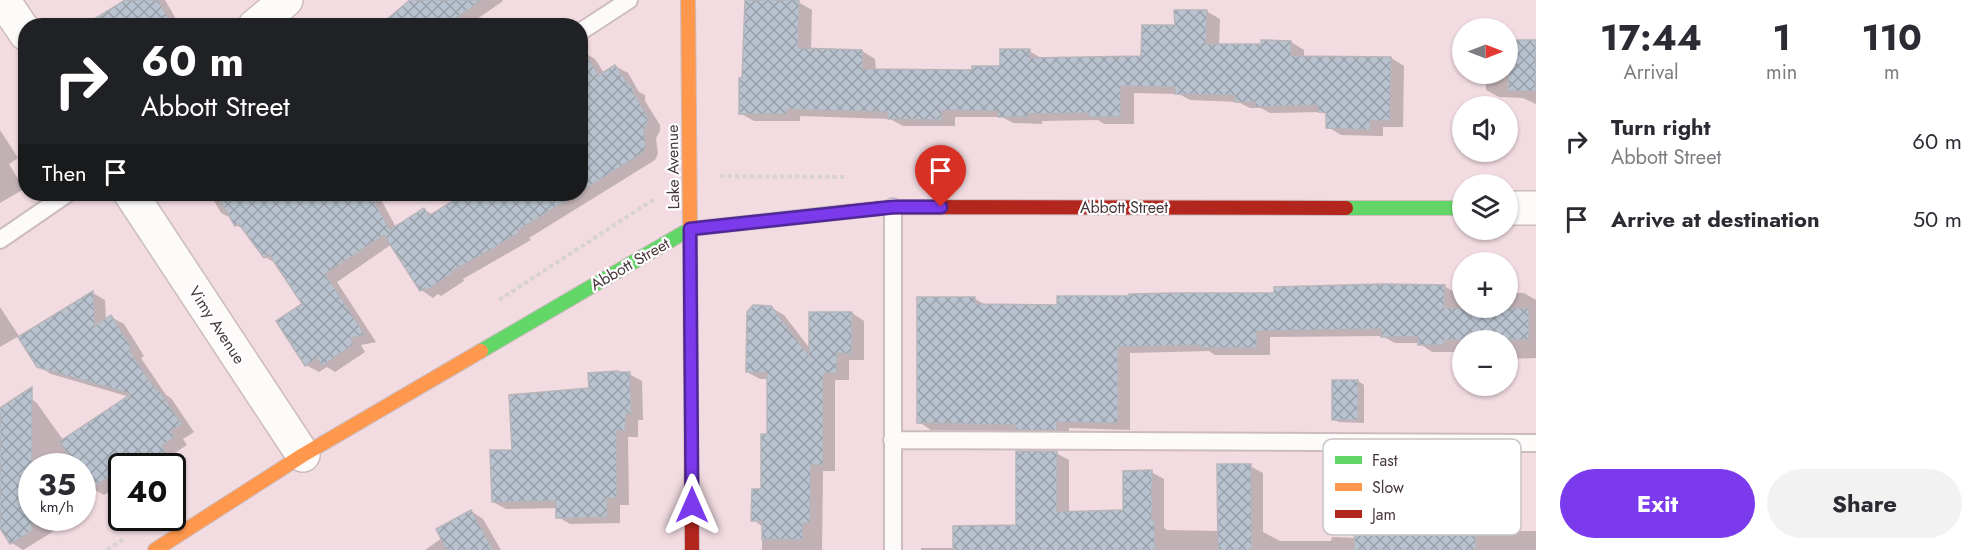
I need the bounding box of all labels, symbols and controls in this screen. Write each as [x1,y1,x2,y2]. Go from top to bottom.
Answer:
text: 17:44 [1600,11,1702,63]
text: 1 [1773,11,1791,63]
text: 110 [1861,11,1922,63]
north arrow [1452,18,1518,84]
map controls [1452,18,1518,396]
text: 60 m [141,31,244,92]
icon: right [42,42,120,120]
text: Arrival [1623,58,1679,87]
text: min [1766,58,1797,87]
text: m [1884,58,1899,87]
text: Abbott Street [141,87,290,126]
button: sound [1452,96,1518,162]
text: Turn right [1611,111,1711,143]
street label: Lake Avenue [661,125,685,209]
icon: right [1560,125,1593,158]
text: 60 m [1912,125,1962,157]
text: Abbott Street [1611,143,1721,172]
pin [915,145,966,207]
icon: arrive [924,154,957,187]
icon: arrive [99,156,132,189]
text: Then [42,157,87,189]
button: layers [1452,174,1518,240]
street label: Abbott Street [1080,196,1168,219]
icon: arrive [1560,203,1593,236]
text: Arrive at destination [1611,203,1820,235]
text: 50 m [1913,203,1962,235]
street label: Abbott Street [586,232,674,296]
button: + [1452,252,1518,318]
street label: Vimy Avenue [183,281,251,369]
button: − [1452,330,1518,396]
legend [1323,439,1521,535]
text: Fast [1372,449,1398,472]
speed limit sign: 40 [108,453,186,531]
text: 35 [38,463,76,506]
button: Exit [1560,469,1755,538]
button: Share [1767,469,1962,538]
position arrow [660,473,724,537]
text: Slow [1372,476,1404,499]
text: km/h [40,496,74,518]
text: Jam [1370,503,1396,526]

